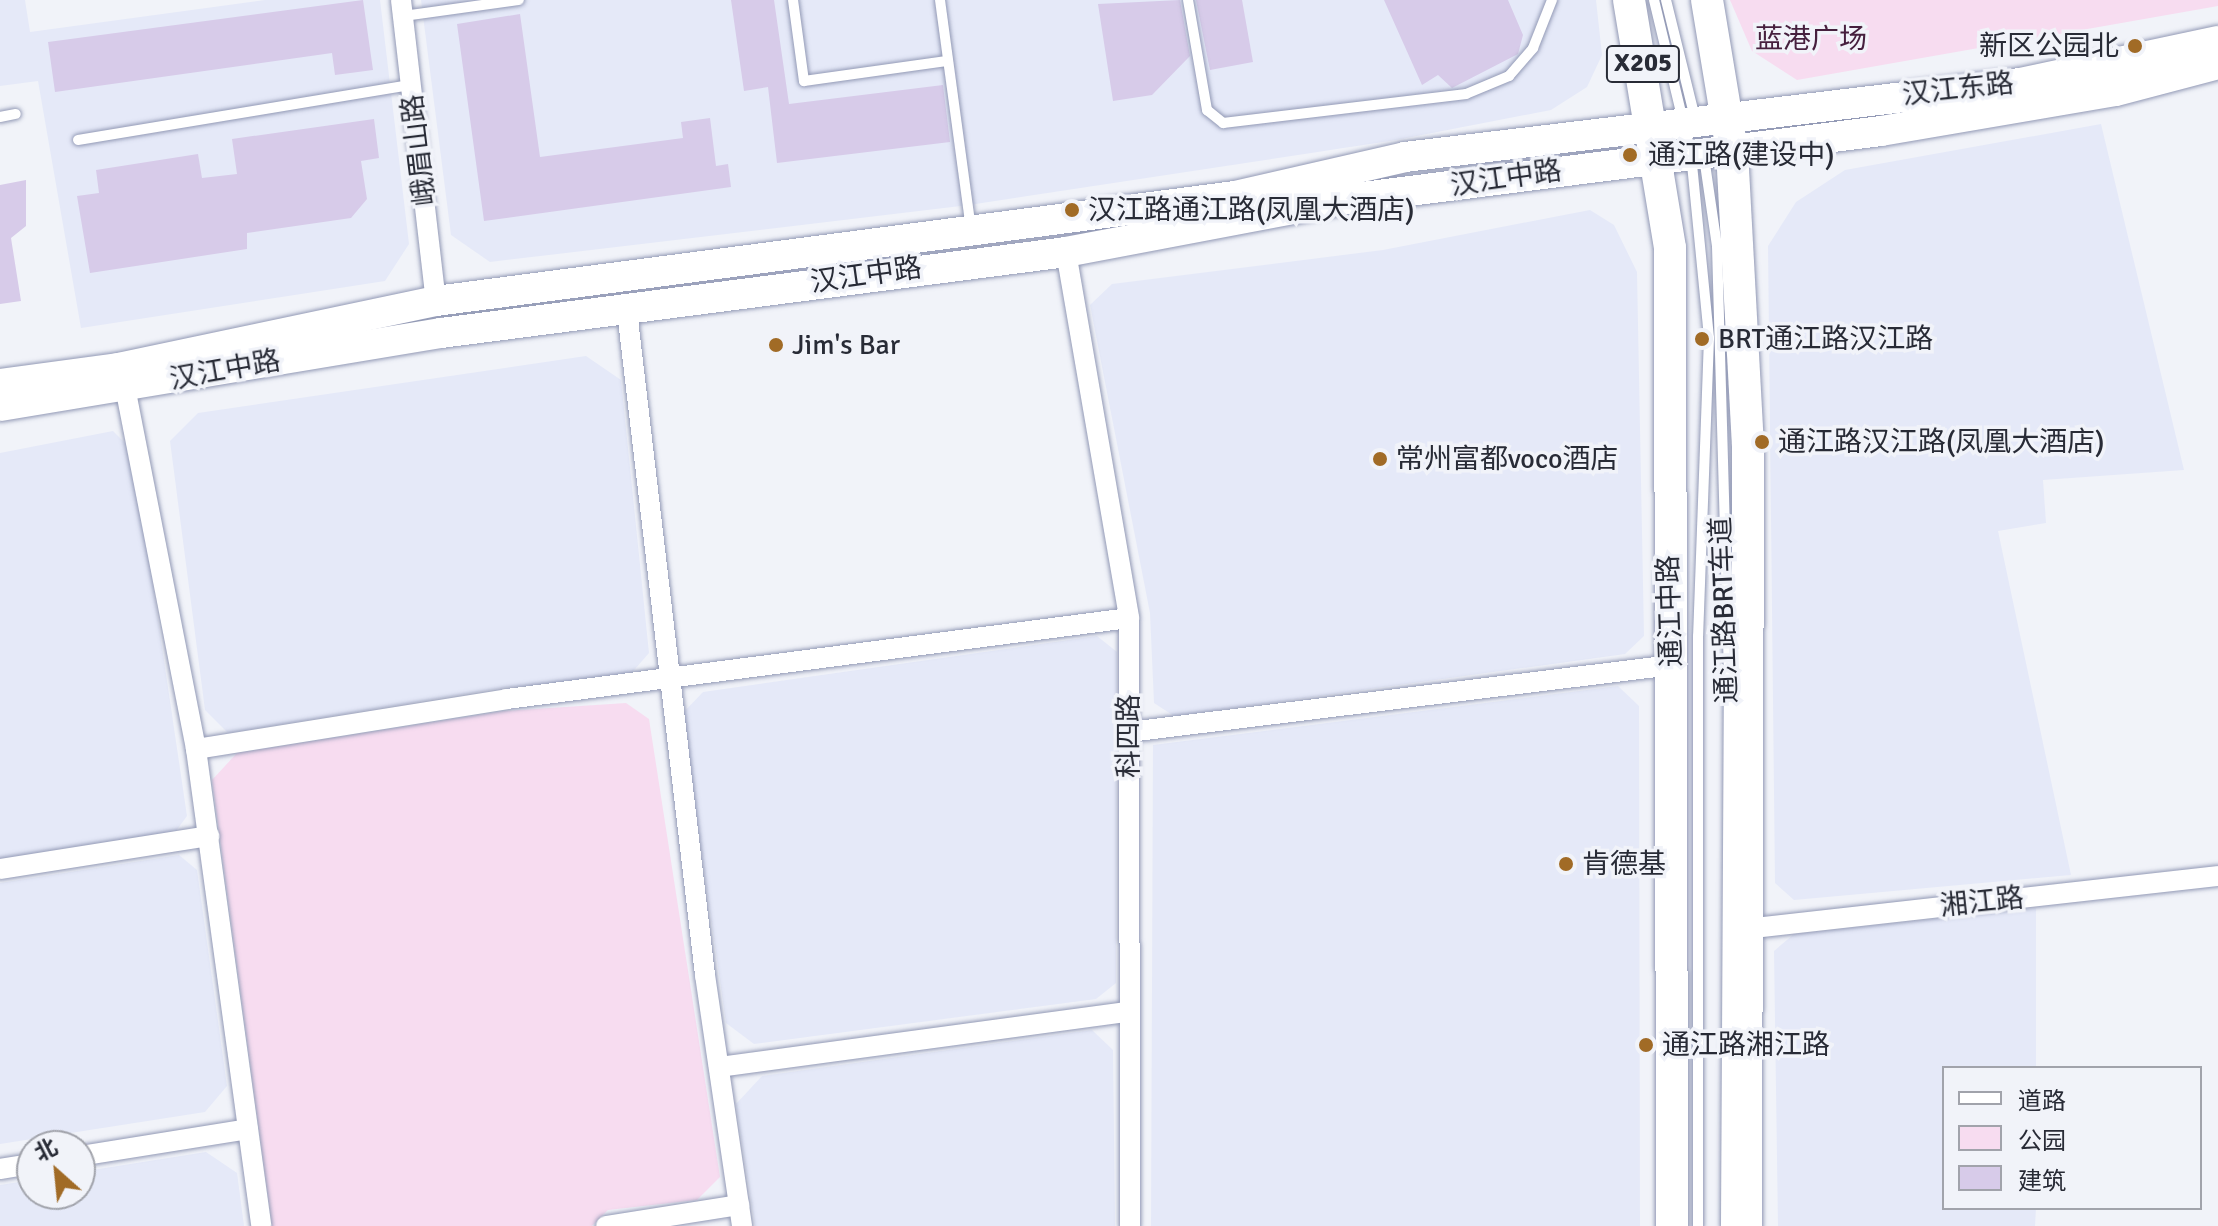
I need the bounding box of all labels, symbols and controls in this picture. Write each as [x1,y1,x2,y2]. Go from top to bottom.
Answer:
park label: 蓝港广场 [1755,22,1867,56]
place label: 新区公园北 [1979,29,2119,63]
marker: 新区公园北 [2126,37,2144,55]
road number: X205 [1605,42,1681,86]
street label: 汉江东路 [1901,66,2015,112]
street label: 峨眉山路 [396,92,442,208]
place label: 通江路(建设中) [1648,138,1835,172]
marker: 通江路(建设中) [1619,144,1641,166]
street label: 汉江中路 [1448,154,1564,202]
place label: 汉江路通江路(凤凰大酒店) [1088,193,1415,227]
marker: 汉江路通江路(凤凰大酒店) [1063,201,1081,219]
street label: 汉江中路 [808,251,924,299]
place label: BRT通江路汉江路 [1718,322,1933,356]
place label: Jim's Bar [792,328,900,362]
marker: BRT通江路汉江路 [1693,330,1711,348]
marker: Jim's Bar [767,336,785,354]
street label: 汉江中路 [167,344,283,396]
place label: 通江路汉江路(凤凰大酒店) [1778,425,2105,459]
marker: 通江路汉江路(凤凰大酒店) [1753,433,1771,451]
place label: 常州富都voco酒店 [1396,442,1619,476]
marker: 常州富都voco酒店 [1371,450,1389,468]
street label: 通江路BRT车道 [1704,516,1744,704]
street label: 通江中路 [1651,554,1689,668]
street label: 科四路 [1112,694,1146,778]
place label: 肯德基 [1582,847,1666,881]
marker: 肯德基 [1557,855,1575,873]
street label: 湘江路 [1938,881,2026,923]
place label: 通江路湘江路 [1662,1028,1830,1062]
marker: 通江路湘江路 [1637,1036,1655,1054]
legend [1942,1066,2202,1210]
text: 道路 [2018,1086,2066,1116]
text: 公园 [2018,1126,2066,1156]
north arrow [16,1130,96,1210]
text: 北 [30,1133,62,1167]
text: 建筑 [2018,1166,2066,1196]

